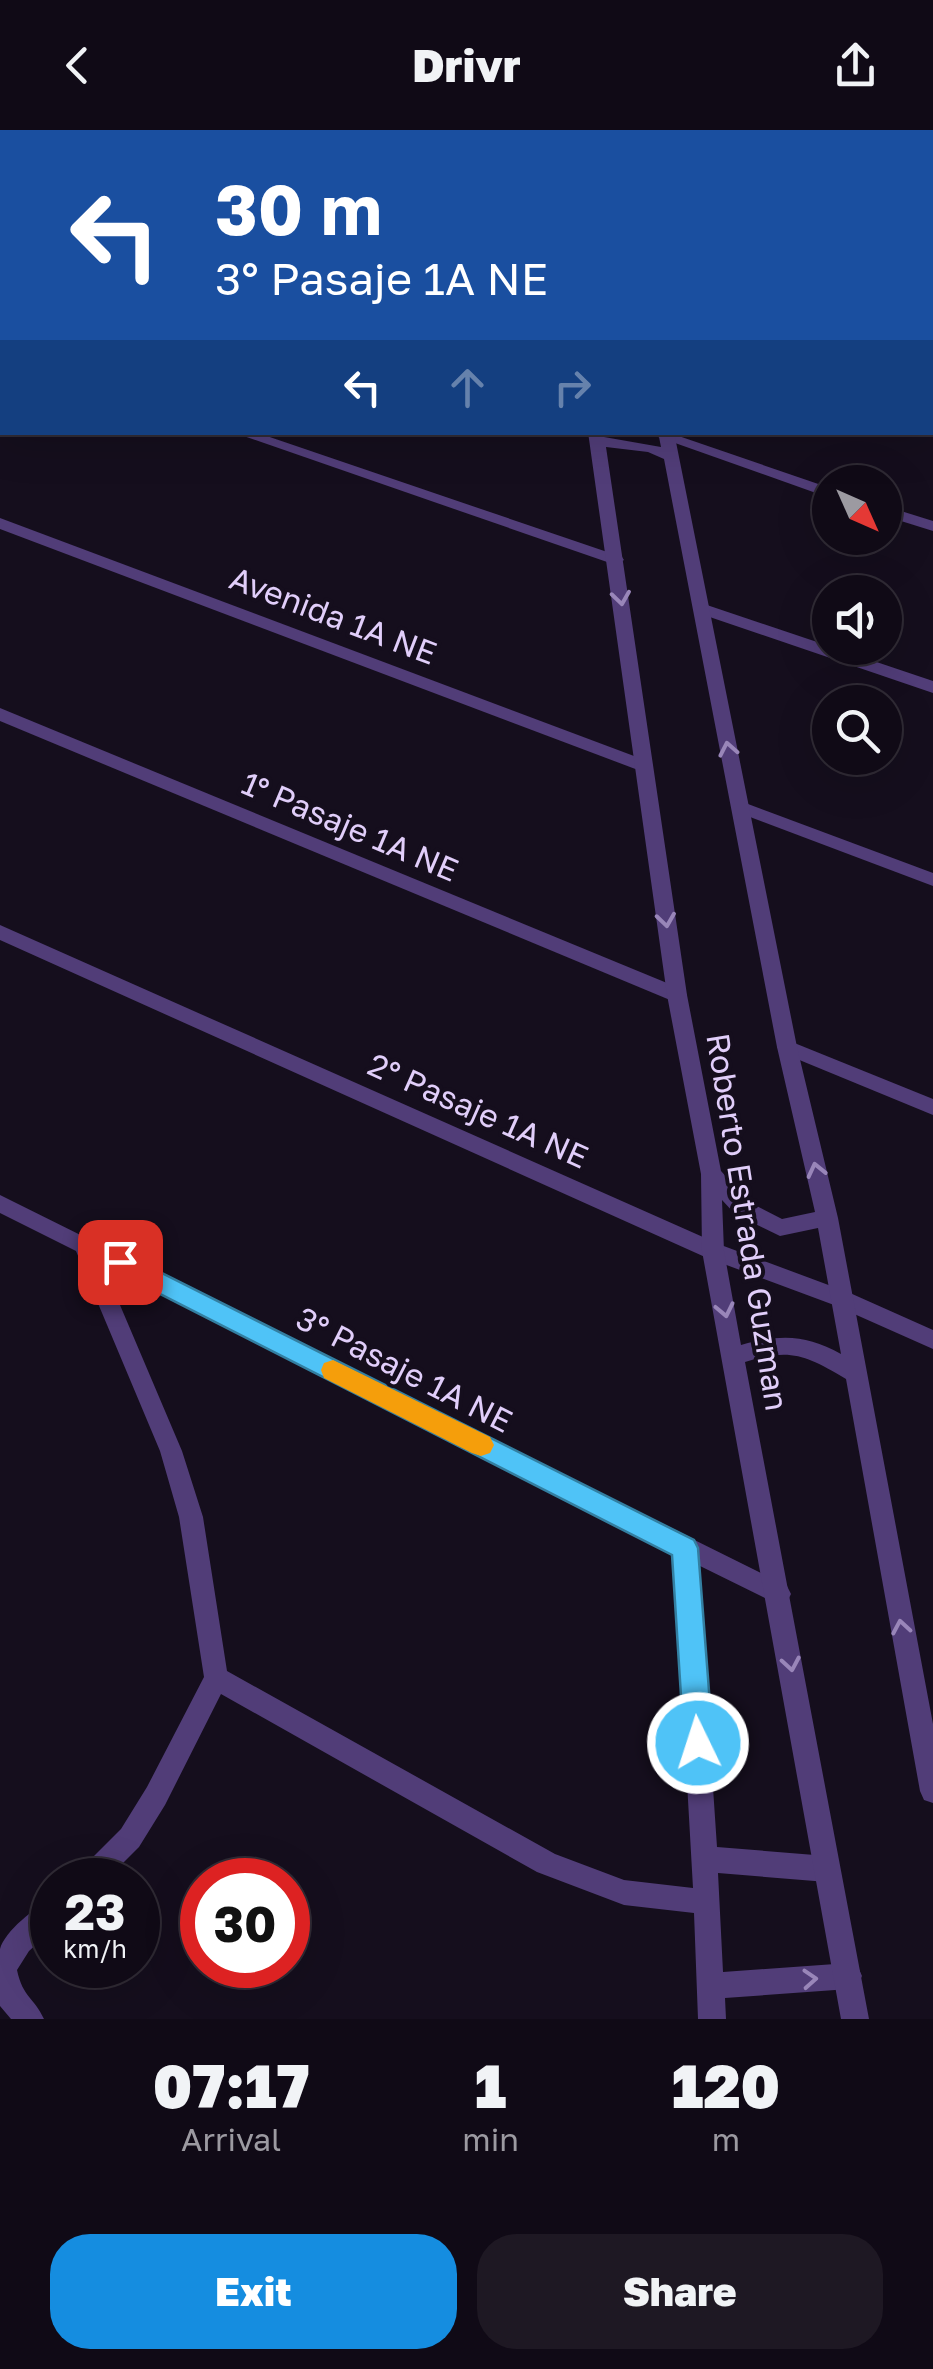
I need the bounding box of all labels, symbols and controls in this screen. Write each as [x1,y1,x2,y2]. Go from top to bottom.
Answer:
icon: back [50,38,105,93]
text: Drivr [412,38,521,92]
icon: share [828,38,883,93]
text: 30 m [215,166,382,250]
icon: left [50,170,180,300]
text: 3° Pasaje 1A NE [215,251,548,305]
icon: left [335,360,390,415]
icon: ahead [440,360,495,415]
icon: right [545,360,600,415]
north arrow [812,465,902,555]
map controls [812,465,902,775]
street label: Avenida 1A NE [225,558,442,672]
button: sound [812,575,902,665]
one-way arrow [610,590,631,606]
button: search [812,685,902,775]
one-way arrow [719,741,740,758]
street label: 1° Pasaje 1A NE [237,763,464,889]
one-way arrow [655,912,676,928]
street label: Roberto Estrada Guzman [699,1030,797,1413]
street label: 2° Pasaje 1A NE [363,1045,594,1176]
one-way arrow [807,1162,828,1179]
pin [78,1220,163,1305]
icon: arrive [93,1235,148,1290]
street label: 3° Pasaje 1A NE [290,1298,519,1440]
one-way arrow [713,1301,734,1318]
one-way arrow [892,1618,913,1635]
one-way arrow [780,1655,801,1672]
position arrow [646,1691,750,1795]
speed limit sign: 30 [180,1858,310,1988]
text: 23 [64,1881,125,1941]
text: km/h [63,1933,127,1964]
one-way arrow [802,1969,818,1991]
text: 07:17 [153,2049,310,2121]
text: 1 [475,2049,506,2121]
text: 120 [672,2049,780,2121]
text: Arrival [181,2120,281,2158]
text: min [462,2120,519,2158]
text: m [712,2120,740,2158]
button: Exit [50,2234,457,2349]
button: Share [477,2234,883,2349]

